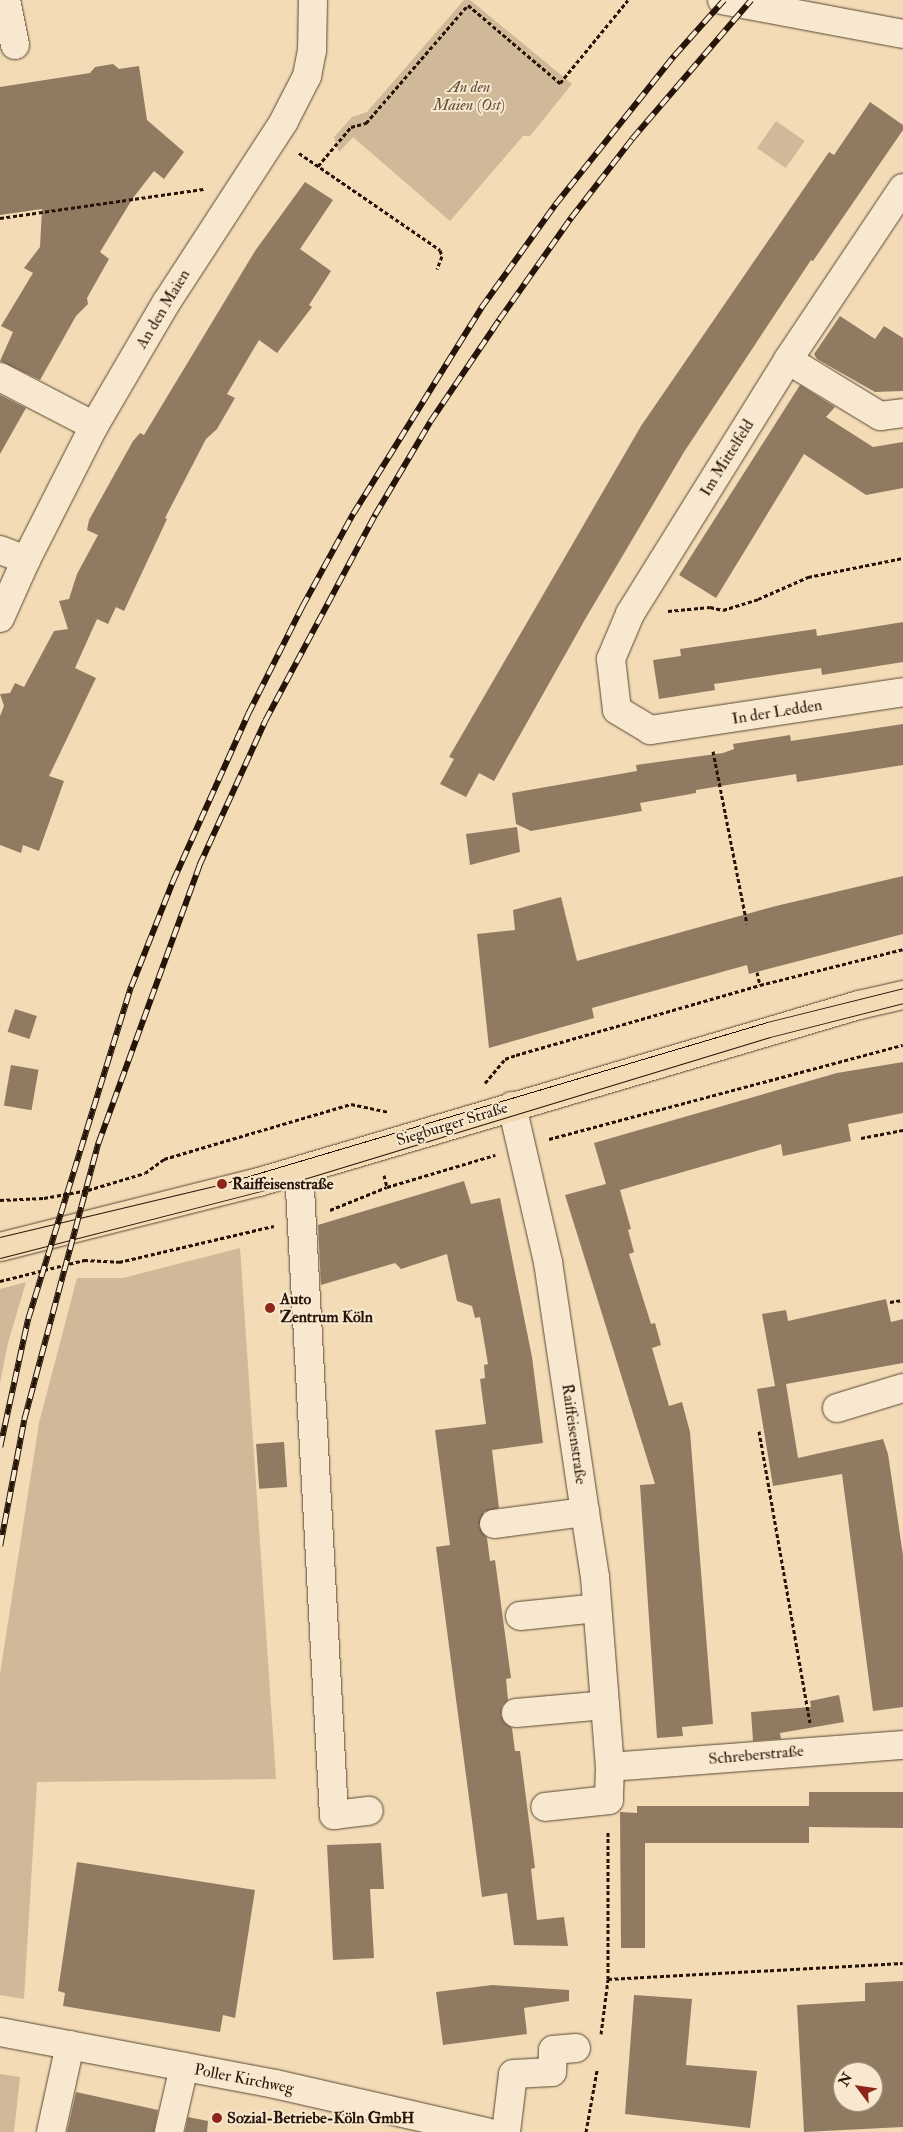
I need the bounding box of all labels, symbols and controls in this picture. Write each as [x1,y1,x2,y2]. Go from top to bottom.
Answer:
park label: An den Maien (Ost) [433,77,505,115]
street label: An den Maien [132,266,194,352]
street label: Im Mittelfeld [696,416,758,500]
street label: In der Ledden [731,695,823,729]
street label: Siegburger Straße [394,1098,510,1150]
place label: Raiffeisenstraße [232,1174,333,1194]
marker: Raiffeisenstraße [216,1178,228,1190]
place label: Auto Zentrum Köln [280,1289,373,1327]
marker: Auto Zentrum Köln [264,1302,276,1314]
street label: Raiffeisenstraße [557,1382,591,1486]
street label: Schreberstraße [708,1741,804,1769]
street label: Poller Kirchweg [193,2060,295,2098]
north arrow [833,2062,883,2112]
text: N [835,2070,856,2089]
place label: Sozial-Betriebe-Köln GmbH [227,2108,414,2128]
marker: Sozial-Betriebe-Köln GmbH [211,2112,223,2124]

